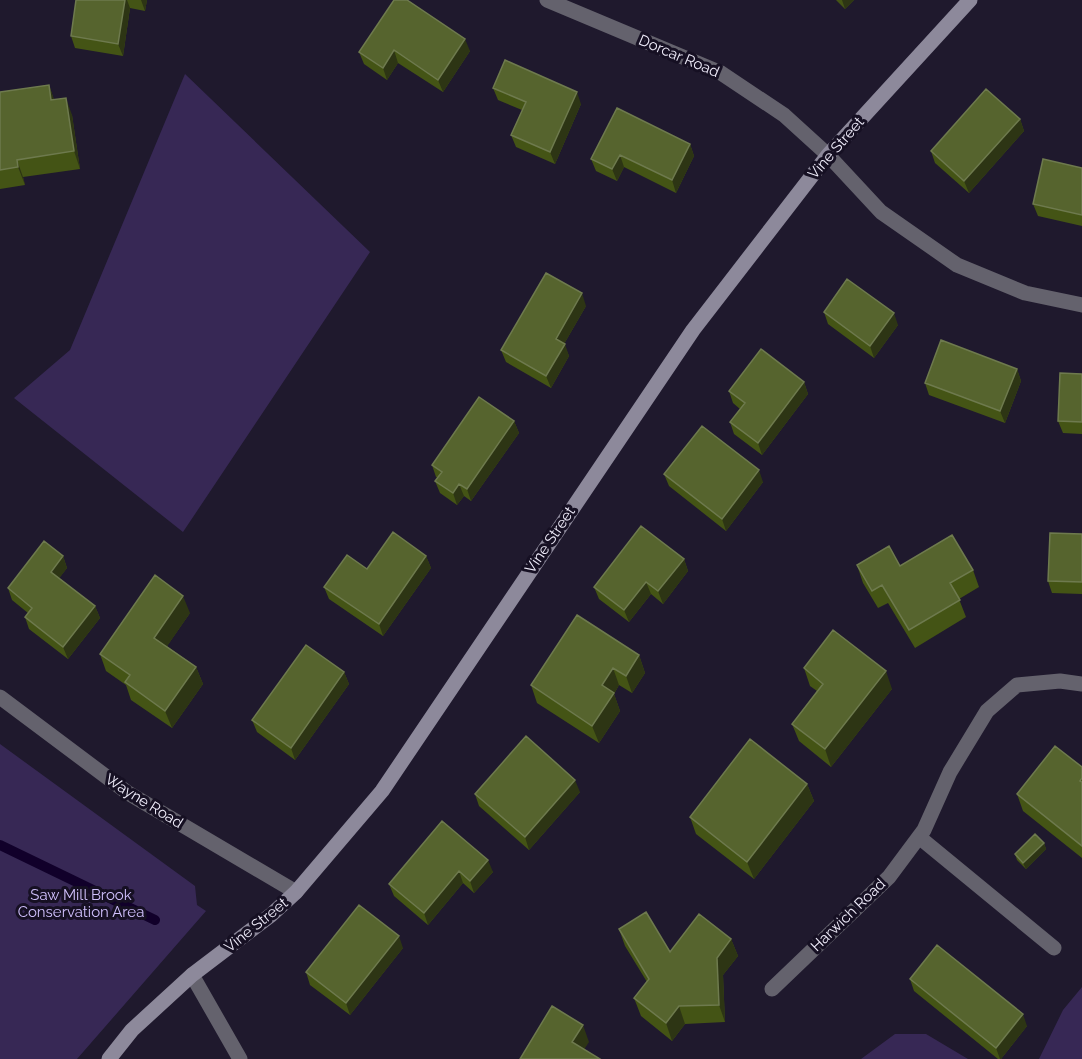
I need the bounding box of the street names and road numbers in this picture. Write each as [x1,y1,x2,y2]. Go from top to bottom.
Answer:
street label: Dorcar Road [636,31,722,81]
street label: Vine Street [804,113,868,183]
street label: Vine Street [521,503,579,577]
street label: Wayne Road [102,770,186,832]
street label: Harwich Road [807,875,889,955]
street label: Vine Street [221,894,291,956]

